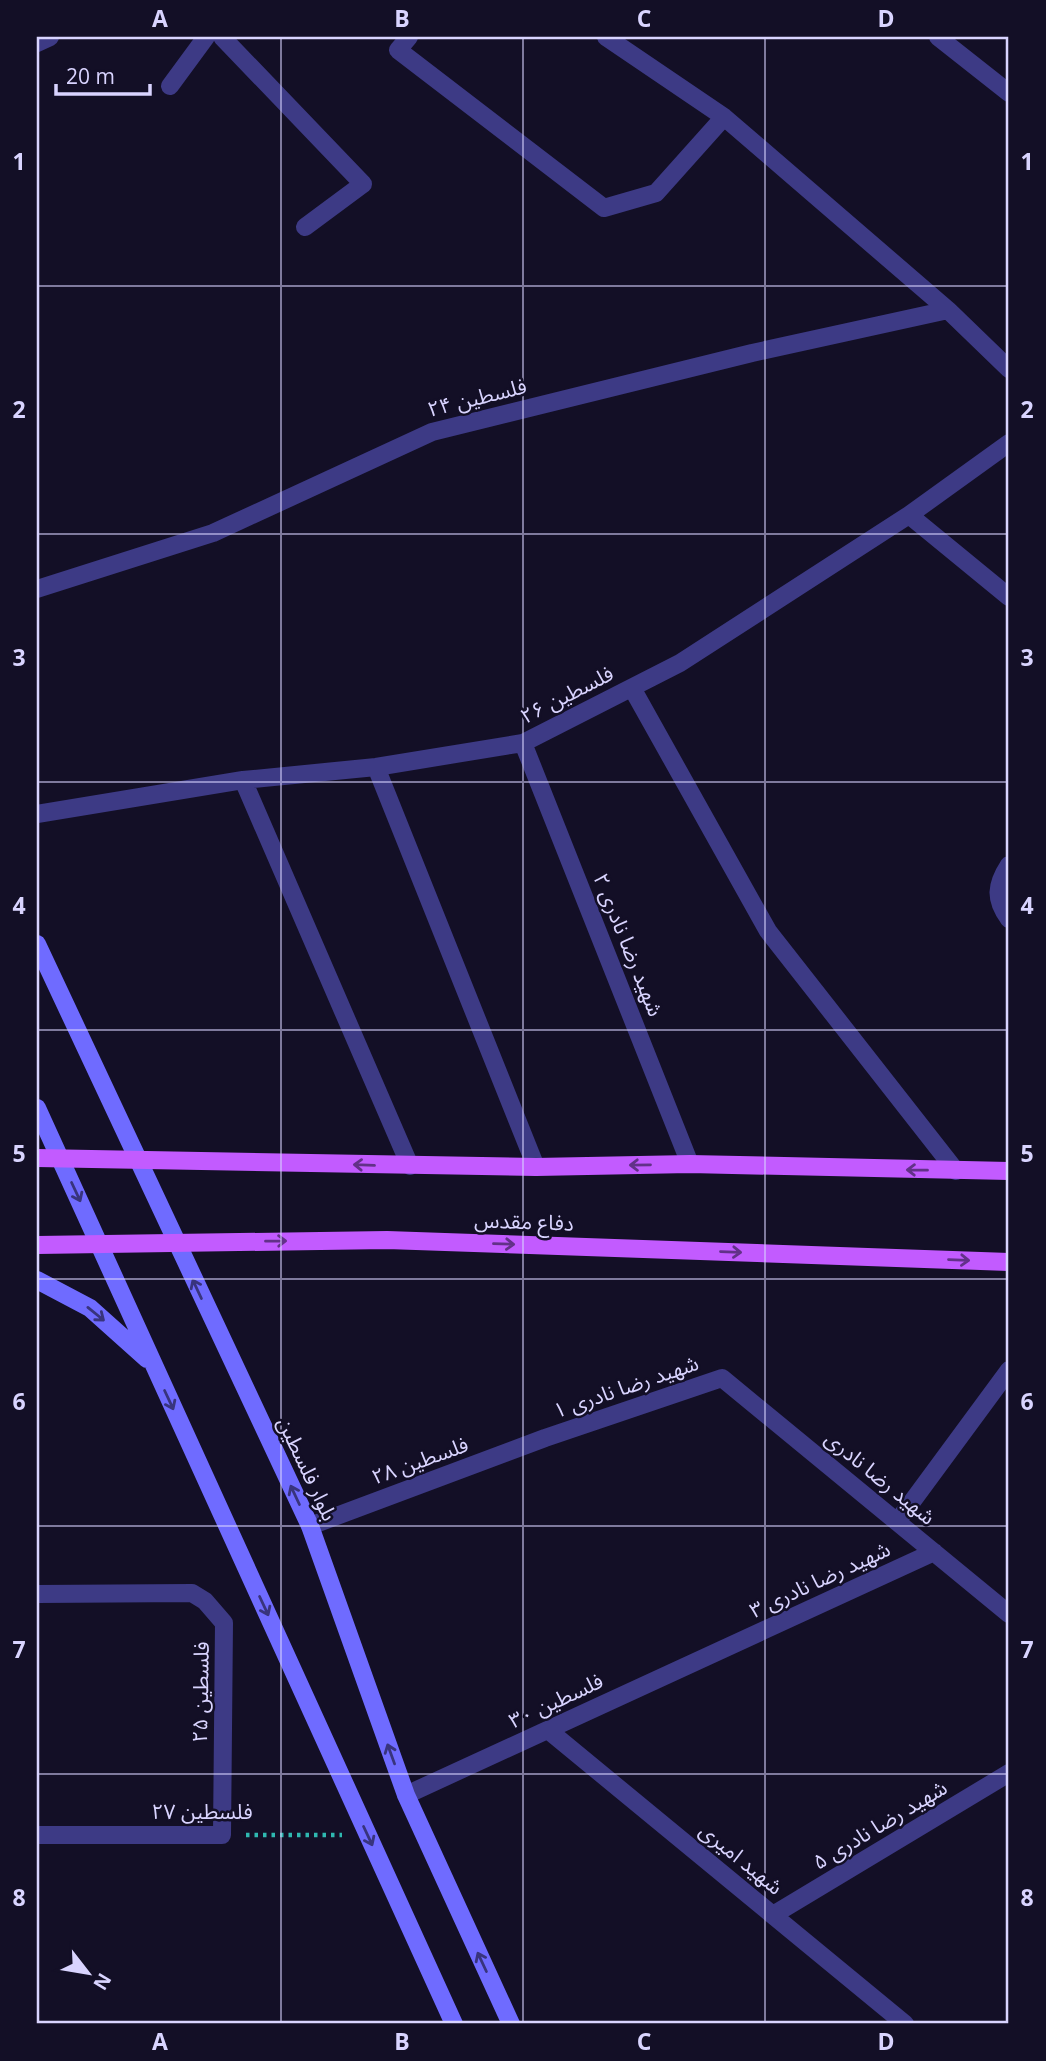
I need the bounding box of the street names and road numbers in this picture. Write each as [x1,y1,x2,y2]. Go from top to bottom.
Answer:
street label: فلسطین ۲۴ [424,371,529,423]
street label: فلسطین ۲۶ [515,659,618,730]
street label: شهید رضا نادری ۲ [587,869,670,1020]
street label: دفاع مقدس [474,1205,574,1239]
street label: شهید رضا نادری ۱ [549,1348,702,1424]
street label: بلوار فلسطین [272,1412,344,1525]
street label: شهید رضا نادری [820,1424,942,1530]
street label: فلسطین ۲۸ [367,1430,472,1491]
street label: شهید رضا نادری ۳ [745,1534,894,1624]
street label: فلسطین ۲۵ [185,1641,215,1743]
street label: فلسطین ۳۰ [504,1666,607,1734]
street label: شهید رضا نادری ۵ [807,1773,952,1875]
street label: فلسطین ۲۷ [151,1797,253,1825]
street label: شهید امیری [694,1816,789,1900]

